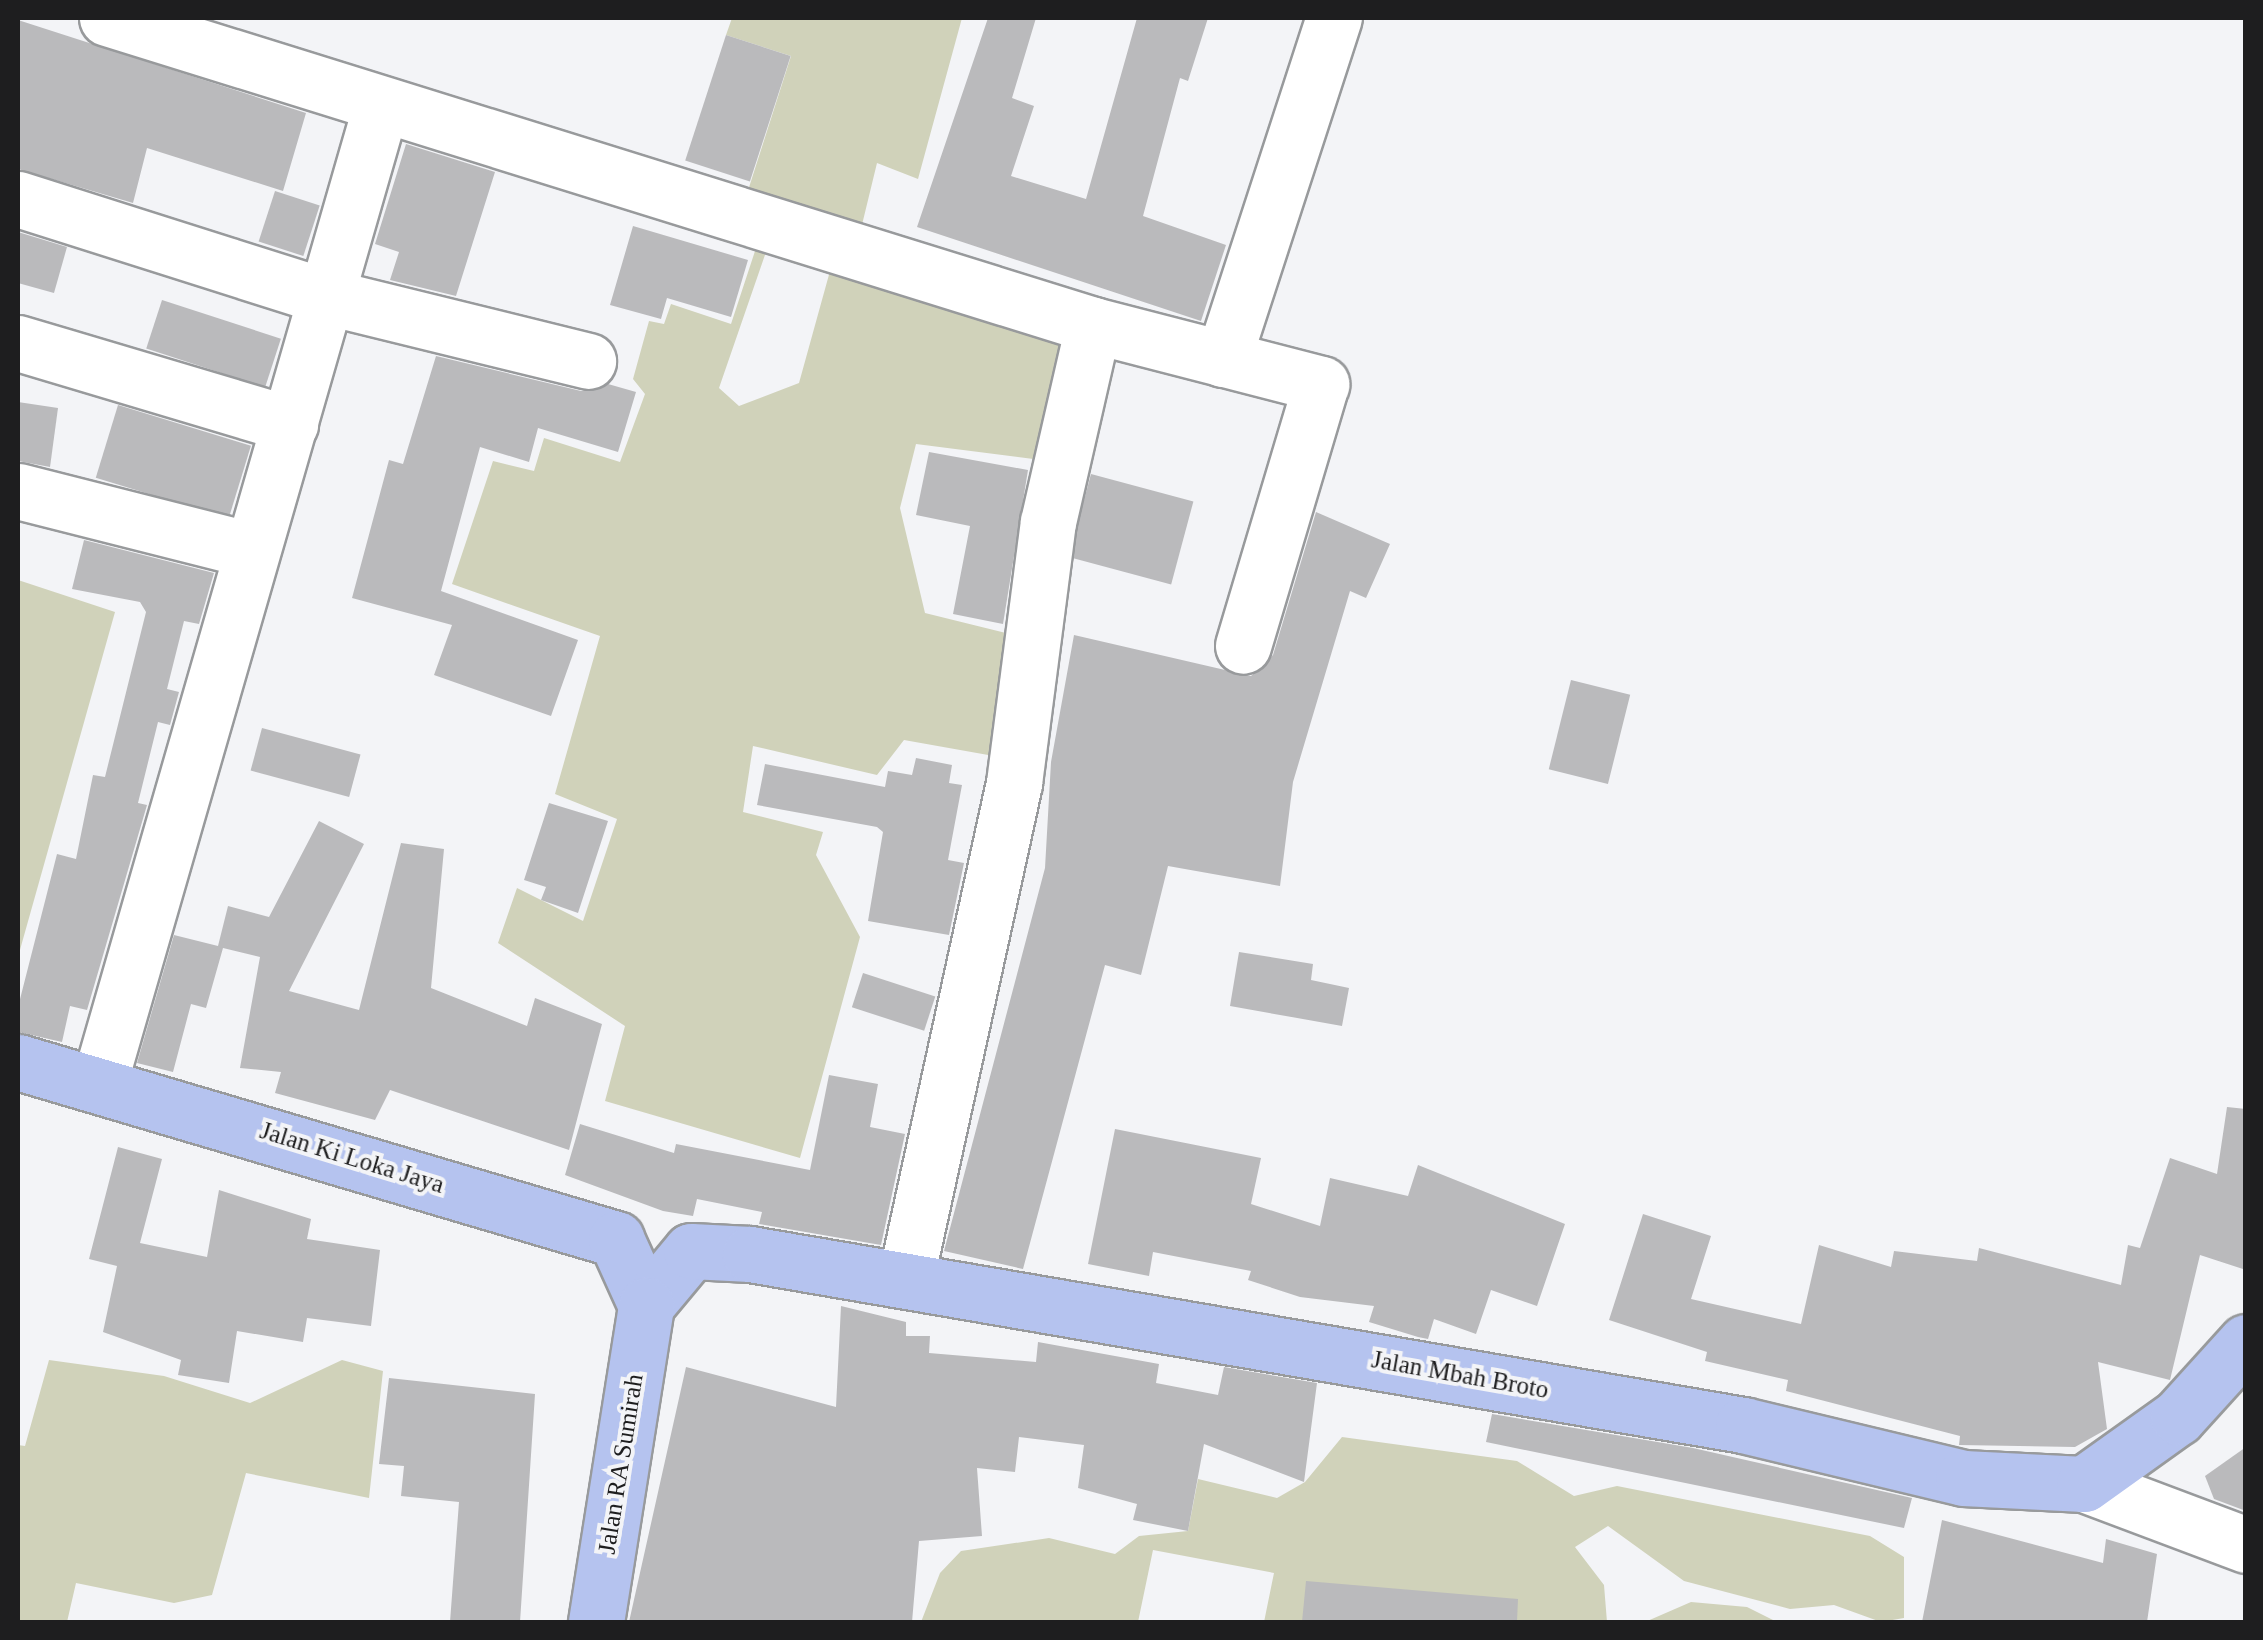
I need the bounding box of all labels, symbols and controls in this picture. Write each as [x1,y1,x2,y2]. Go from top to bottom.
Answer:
street label: Jalan Ki Loka Jaya [256,1116,448,1200]
street label: Jalan Mbah Broto [1369,1345,1551,1405]
street label: Jalan RA Sumirah [592,1371,650,1557]

